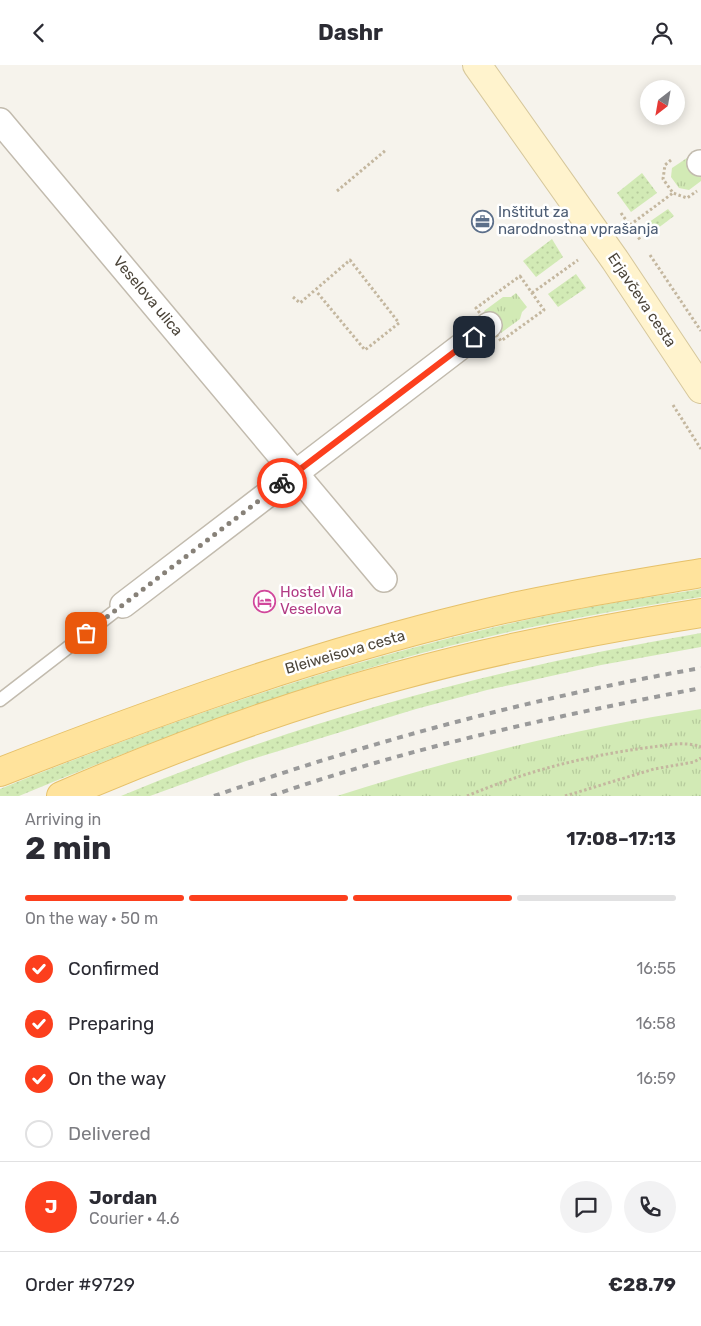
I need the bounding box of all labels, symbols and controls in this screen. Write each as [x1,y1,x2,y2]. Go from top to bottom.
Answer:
icon: back [25,19,53,47]
text: Dashr [318,19,383,46]
icon: person [648,19,676,47]
north arrow [640,80,685,125]
map controls [640,80,685,125]
place label: Inštitut za narodnostna vprašanja [498,203,659,238]
office icon: Inštitut za narodnostna vprašanja [470,209,494,233]
street label: Erjavčeva cesta [604,250,680,350]
street label: Veselova ulica [110,253,186,339]
pin [453,316,495,358]
icon: home [460,323,488,351]
courier [257,458,307,508]
icon: bike [268,469,296,497]
place label: Hostel Vila Veselova [280,583,353,618]
hotel icon: Hostel Vila Veselova [252,589,276,613]
pin [65,612,107,654]
icon: bag [72,619,100,647]
street label: Bleiweisova cesta [283,626,407,678]
text: Arriving in [25,810,101,829]
text: 17:08–17:13 [566,827,676,850]
text: 2 min [25,829,112,867]
text: On the way · 50 m [25,909,158,928]
icon: check [25,955,53,983]
text: Confirmed [68,957,159,980]
text: 16:55 [636,959,676,978]
icon: check [25,1010,53,1038]
text: Preparing [68,1012,154,1035]
text: 16:58 [636,1014,676,1033]
icon: check [25,1065,53,1093]
text: On the way [68,1067,166,1090]
text: 16:59 [636,1069,676,1088]
text: Delivered [68,1122,151,1145]
button: chat [560,1181,612,1233]
button: phone [624,1181,676,1233]
text: Jordan [89,1186,157,1209]
text: J [45,1195,57,1218]
text: Courier · 4.6 [89,1209,179,1228]
text: Order #9729 [25,1273,135,1296]
text: €28.79 [608,1273,676,1296]

